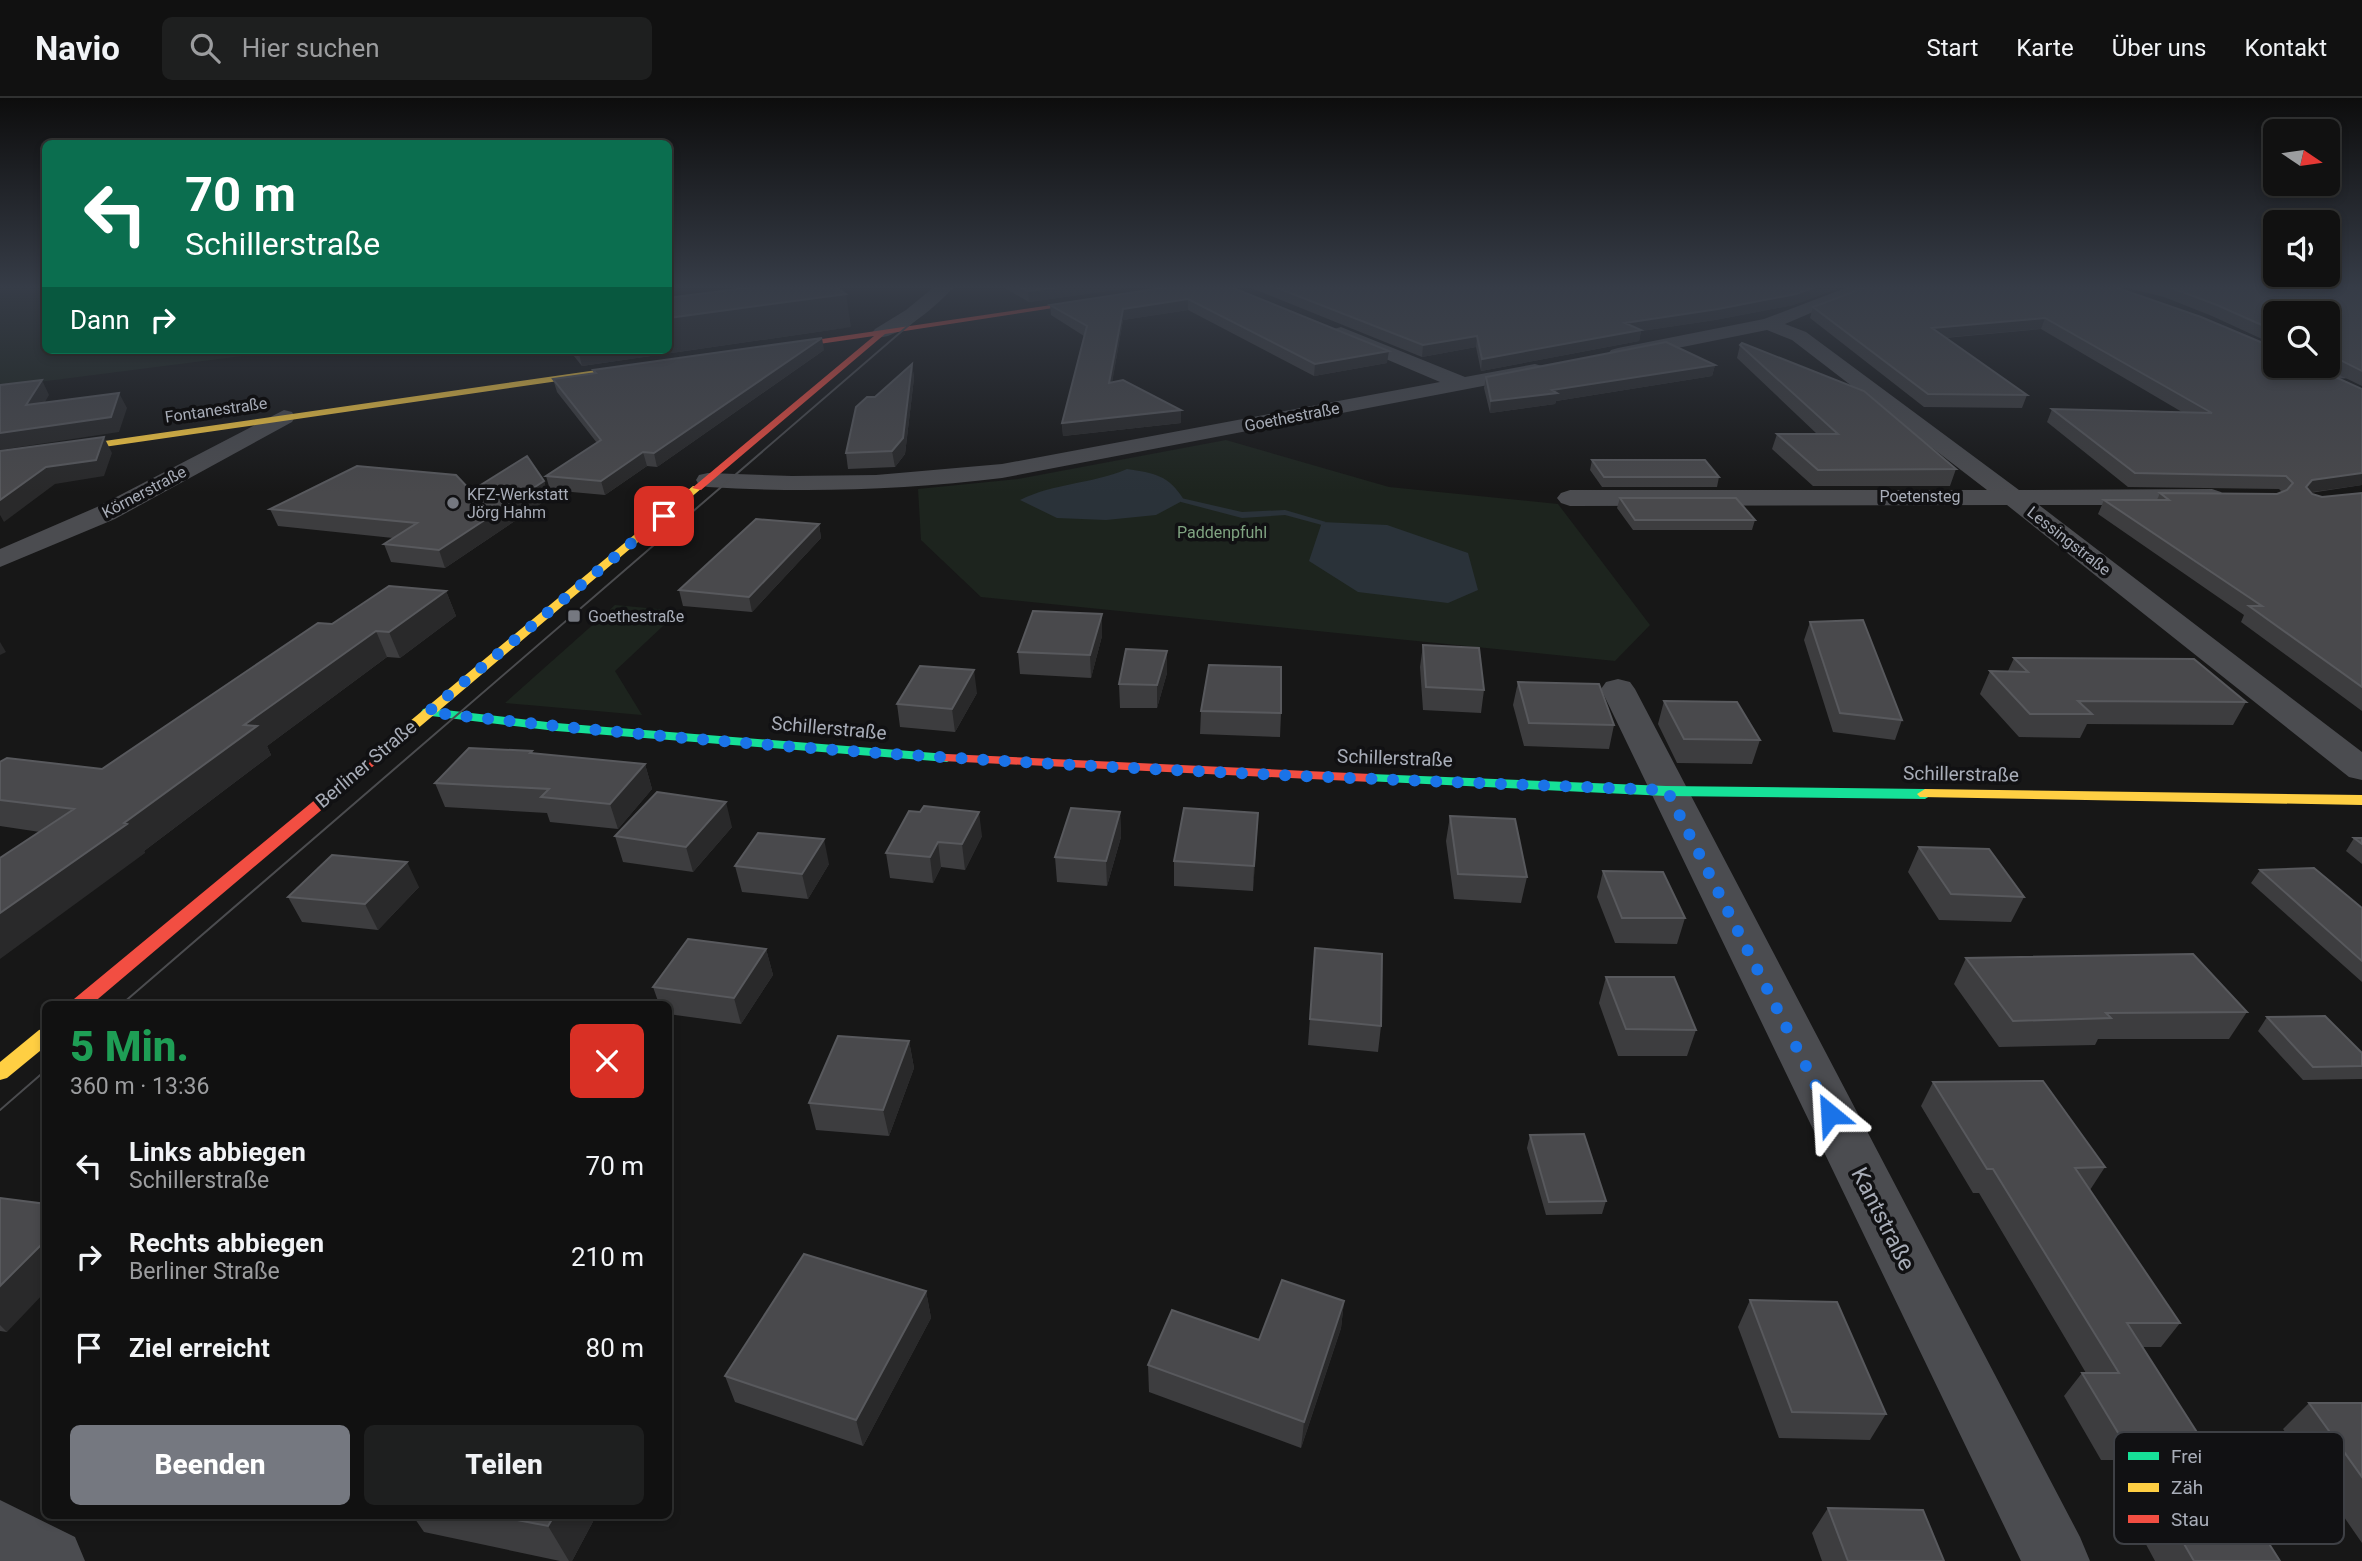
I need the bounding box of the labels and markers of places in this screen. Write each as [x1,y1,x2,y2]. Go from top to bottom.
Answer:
place label: KFZ-Werkstatt Jörg Hahm [467,485,569,522]
pin [634,486,694,546]
marker: KFZ-Werkstatt Jörg Hahm [445,495,461,511]
place label: Goethestraße [588,607,684,626]
marker: Goethestraße [566,608,582,624]

